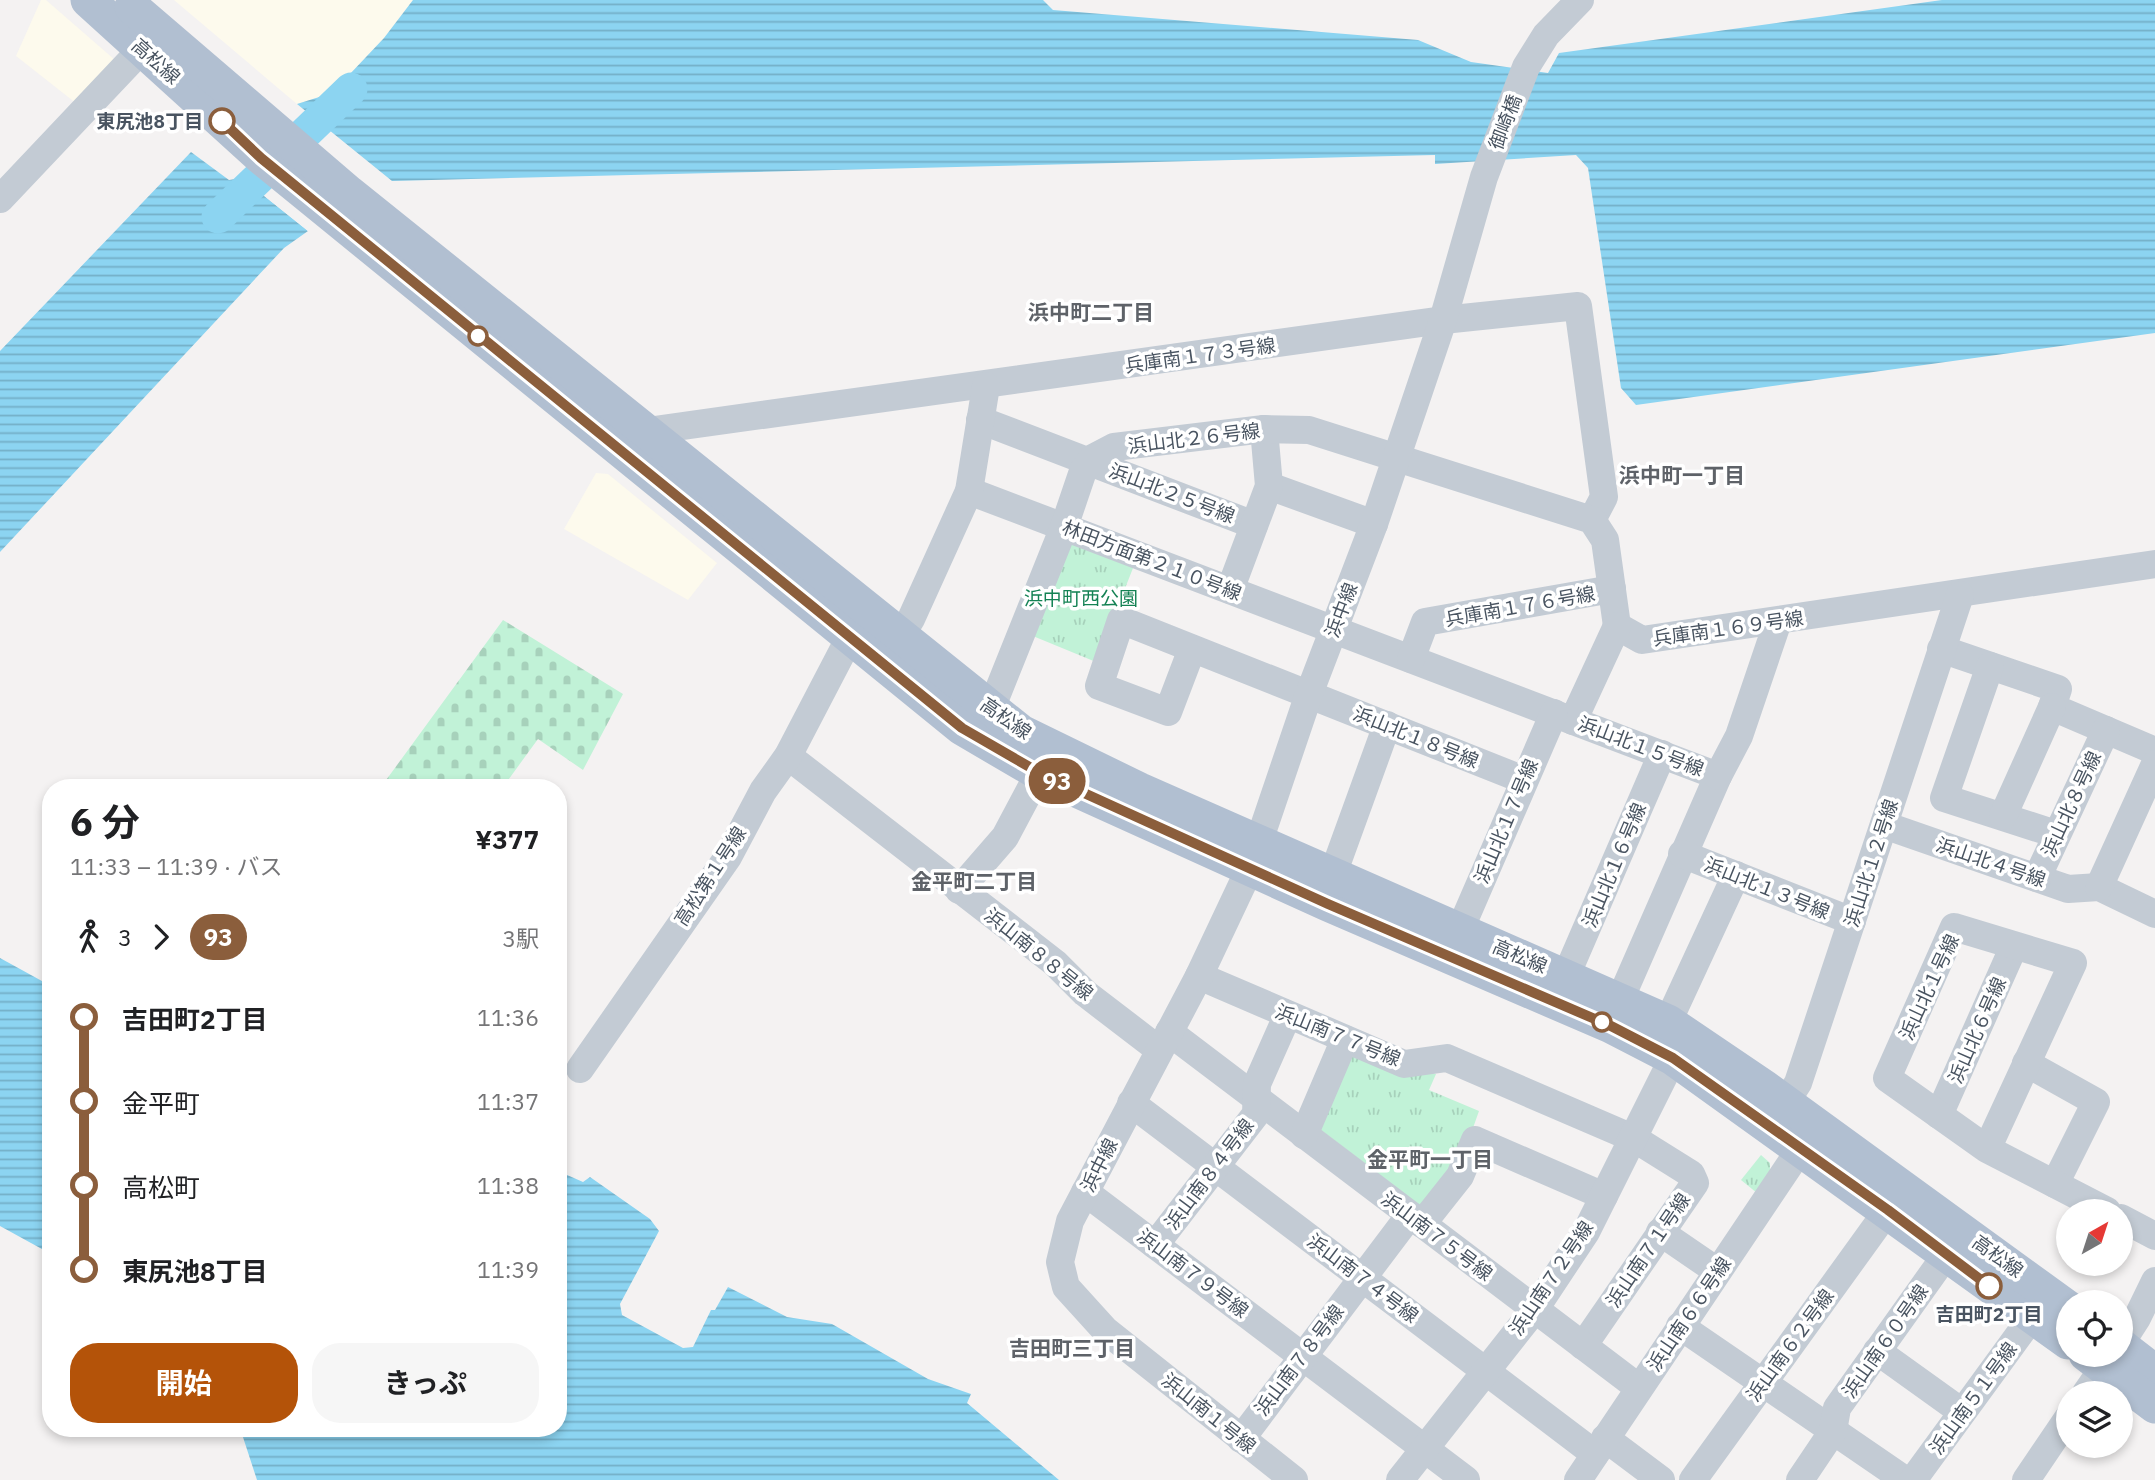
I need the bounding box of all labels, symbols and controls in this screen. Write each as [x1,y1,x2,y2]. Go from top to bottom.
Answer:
street label: 高松線 [127,33,185,89]
street label: 御崎橋 [1484,91,1526,153]
marker: 東尻池8丁目 [209,108,235,134]
place label: 東尻池8丁目 [97,109,203,133]
district label: 浜中町二丁目 [1028,298,1154,326]
unlabelled marker [468,326,488,346]
street label: 兵庫南１７３号線 [1123,333,1277,377]
street label: 浜山北２６号線 [1127,418,1261,458]
street label: 浜山北２５号線 [1106,458,1238,528]
district label: 浜中町一丁目 [1619,461,1745,489]
street label: 林田方面第２１０号線 [1059,515,1245,605]
street label: 浜中線 [1320,579,1362,641]
street label: 兵庫南１７６号線 [1443,581,1597,631]
park label: 浜中町西公園 [1024,586,1138,610]
street label: 兵庫南１６９号線 [1651,606,1805,650]
street label: 高松線 [976,692,1036,744]
street label: 浜山北１８号線 [1350,701,1482,773]
street label: 浜山北１５号線 [1575,711,1707,781]
street label: 浜山北８号線 [2036,747,2106,861]
street label: 浜山北１７号線 [1469,755,1543,887]
line badge: 93 [1026,758,1088,804]
text: 93 [1043,765,1071,797]
street label: 浜山北１２号線 [1839,796,1903,930]
text: 6 分 [70,797,140,846]
street label: 浜山北１６号線 [1577,799,1651,931]
text: ¥377 [475,822,539,856]
street label: 高松第１号線 [669,822,751,930]
street label: 浜山北４号線 [1933,832,2049,892]
text: 11:33 – 11:39 · バス [70,851,283,881]
street label: 浜山北１３号線 [1701,852,1833,924]
district label: 金平町二丁目 [911,867,1037,895]
street label: 浜山南８８号線 [980,903,1098,1005]
icon: walk [70,918,108,956]
icon: forward [142,918,180,956]
text: 93 [204,921,233,953]
text: 3 [118,922,132,952]
text: 3駅 [502,923,539,953]
street label: 浜山北１号線 [1894,930,1964,1044]
street label: 高松線 [1489,934,1551,978]
street label: 浜山北６号線 [1943,973,2011,1087]
street label: 浜山南７７号線 [1272,999,1404,1071]
text: 吉田町2丁目 [122,1002,268,1036]
text: 11:36 [477,1002,539,1032]
unlabelled marker [1592,1012,1612,1032]
text: 金平町 [122,1086,200,1120]
text: 11:37 [477,1086,539,1116]
street label: 浜山南８４号線 [1159,1114,1259,1234]
street label: 浜中線 [1075,1134,1123,1196]
district label: 金平町一丁目 [1367,1145,1493,1173]
text: 高松町 [122,1170,200,1204]
text: 11:38 [477,1170,539,1200]
street label: 浜山南７５号線 [1377,1186,1497,1286]
street label: 浜山南７１号線 [1601,1188,1695,1312]
north arrow [2056,1199,2133,1276]
map controls [2056,1199,2133,1458]
street label: 浜山南７２号線 [1504,1216,1598,1340]
street label: 浜山南７９号線 [1133,1223,1253,1323]
street label: 浜山南７４号線 [1303,1228,1423,1328]
street label: 高松線 [1968,1230,2028,1282]
street label: 浜山南６６号線 [1642,1252,1736,1376]
text: 東尻池8丁目 [122,1254,268,1288]
text: 11:39 [477,1254,539,1284]
marker: 吉田町2丁目 [1976,1273,2002,1299]
street label: 浜山南６０号線 [1837,1280,1933,1402]
street label: 浜山南６２号線 [1741,1284,1839,1406]
button: locate [2056,1290,2133,1367]
street label: 浜山南７８号線 [1249,1300,1349,1420]
place label: 吉田町2丁目 [1936,1302,2042,1326]
district label: 吉田町三丁目 [1009,1334,1135,1362]
street label: 浜山南５１号線 [1924,1337,2022,1459]
button: 開始 [70,1343,298,1423]
button: きっぷ [312,1343,539,1423]
street label: 浜山南１号線 [1157,1368,1261,1458]
button: layers [2056,1381,2133,1458]

